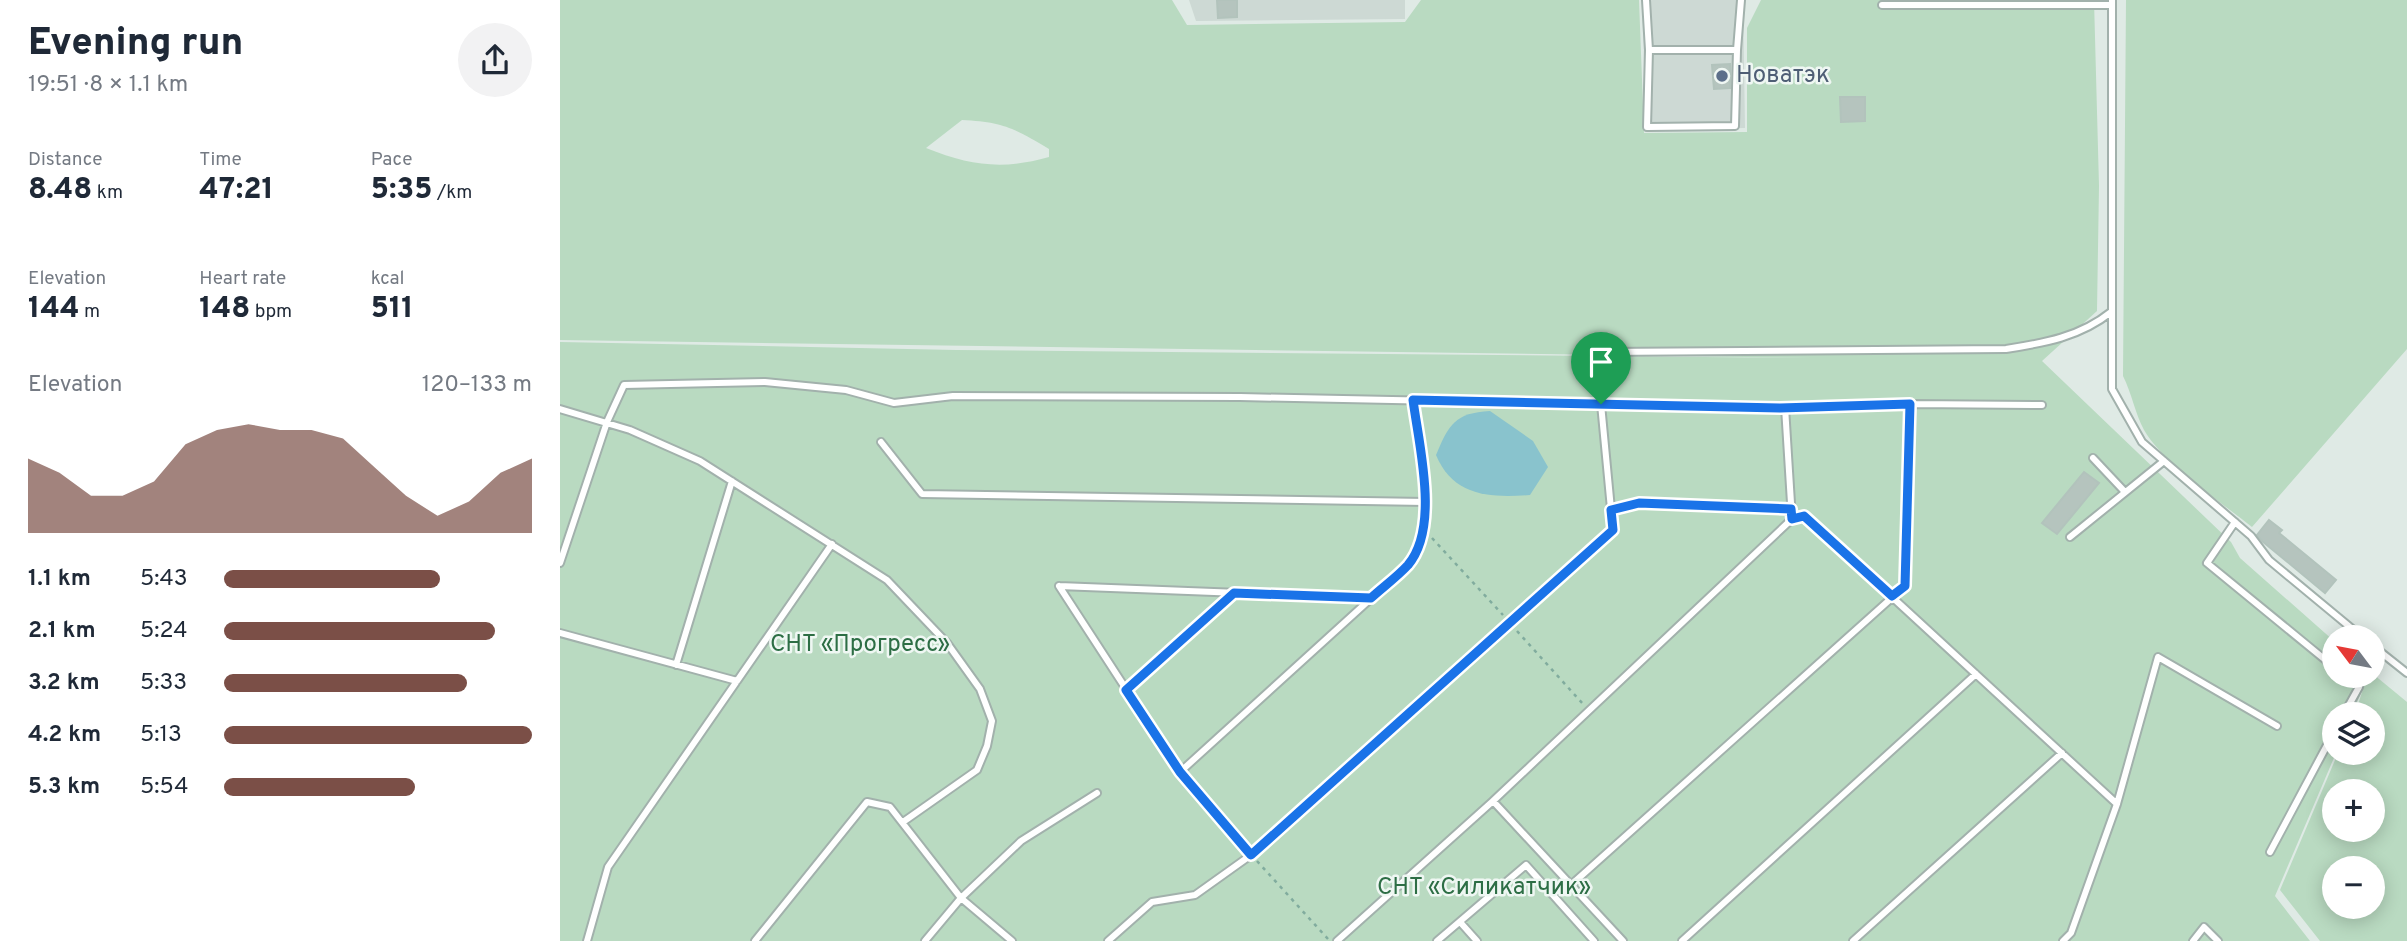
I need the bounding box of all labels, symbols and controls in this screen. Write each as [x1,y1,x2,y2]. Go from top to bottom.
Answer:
text: Evening run [28,20,243,69]
button: share [458,23,532,97]
place label: Новатэк [1736,61,1830,91]
marker: Новатэк [1714,68,1730,84]
text: 19:51 · 8 × 1.1 km [28,71,188,100]
text: Distance [28,148,103,172]
text: Time [199,148,242,172]
text: Pace [371,148,412,172]
text: 8.48 [28,172,92,209]
text: 47:21 [199,172,274,209]
text: 5:35 [371,172,433,209]
text: km [92,181,123,205]
text: /km [433,181,472,205]
text: Elevation [28,267,106,291]
text: Heart rate [199,267,286,291]
text: kcal [371,267,404,291]
text: 144 [28,291,80,328]
text: 148 [199,291,250,328]
text: 511 [371,291,413,328]
text: m [80,300,100,324]
text: bpm [250,300,292,324]
pin [1571,332,1631,404]
icon: arrive [1582,343,1620,381]
text: Elevation [28,371,123,400]
text: 120–133 m [422,371,532,400]
text: 1.1 km [28,565,91,594]
text: 5:43 [140,565,188,594]
text: 2.1 km [28,617,96,646]
text: 5:24 [140,617,188,646]
north arrow [2322,625,2385,688]
map controls [2322,625,2385,919]
park label: СНТ «Прогресс» [770,630,950,660]
text: 3.2 km [28,669,100,698]
text: 5:33 [140,669,187,698]
button: layers [2322,702,2385,765]
text: 4.2 km [28,721,101,750]
text: 5:13 [140,721,182,750]
text: 5.3 km [28,773,100,802]
text: 5:54 [140,773,188,802]
button: + [2322,779,2385,842]
button: − [2322,856,2385,919]
park label: СНТ «Силикатчик» [1377,873,1591,903]

